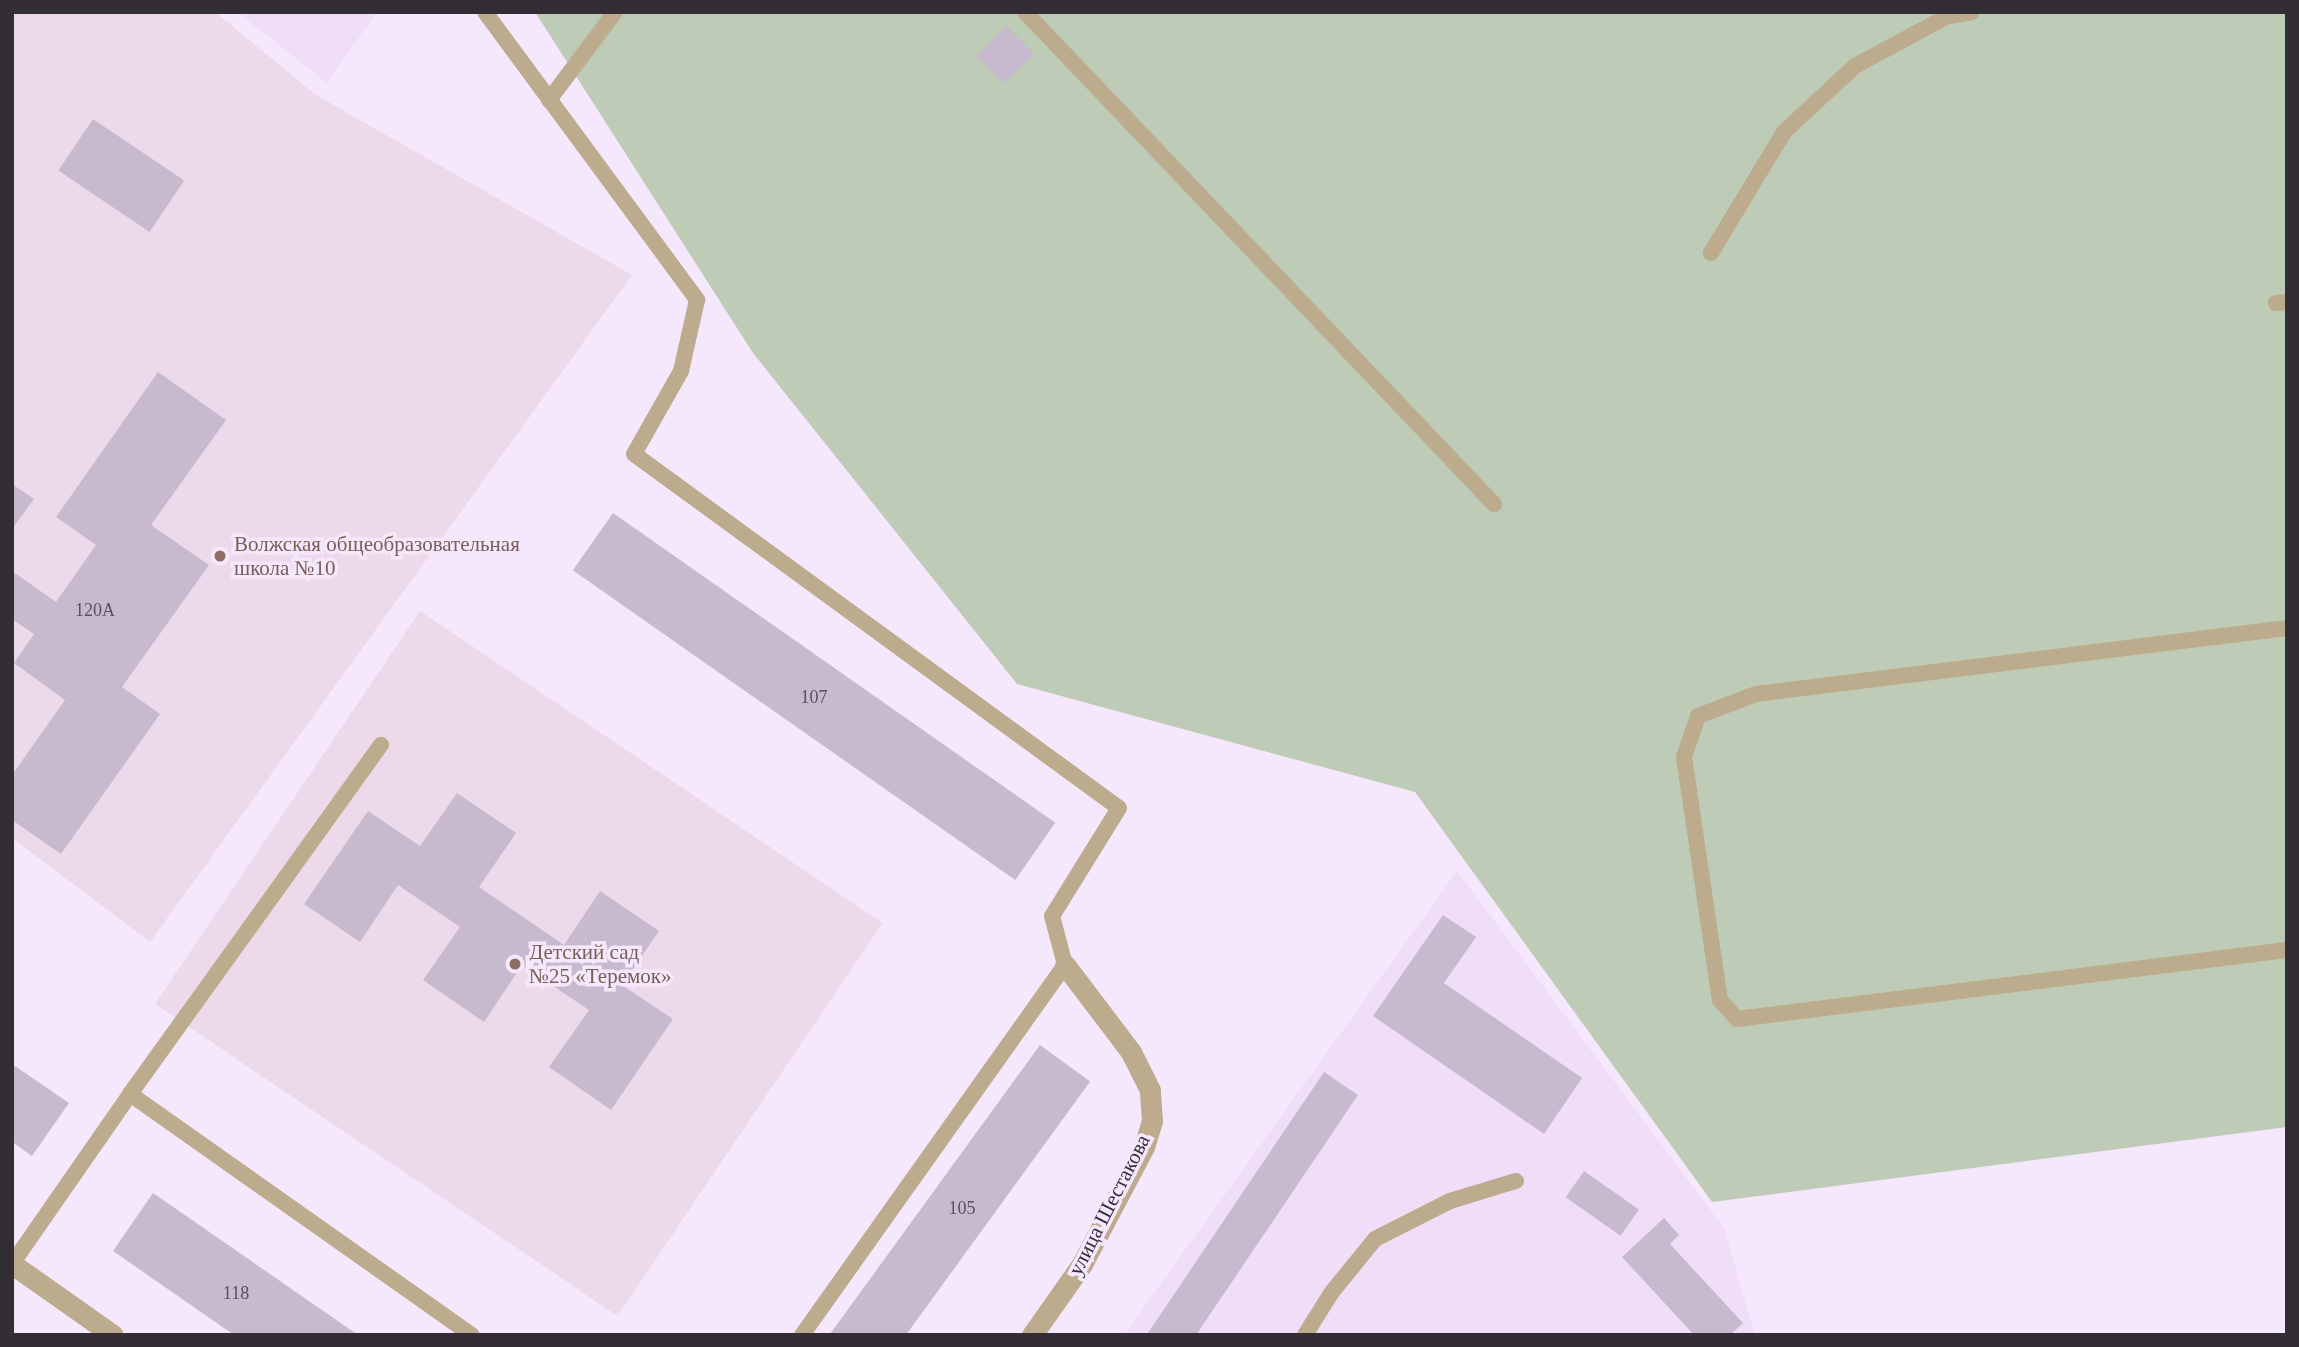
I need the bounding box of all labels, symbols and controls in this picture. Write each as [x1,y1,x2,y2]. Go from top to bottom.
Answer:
place label: Волжская общеобразовательная школа №10 [234,531,520,581]
marker: Волжская общеобразовательная школа №10 [212,548,228,564]
house number: 120А [75,599,115,621]
house number: 107 [800,686,828,708]
place label: Детский сад №25 «Теремок» [529,939,671,989]
marker: Детский сад №25 «Теремок» [507,956,523,972]
street label: улица Шестакова [1063,1130,1155,1280]
house number: 105 [948,1197,975,1219]
house number: 118 [223,1282,249,1304]

